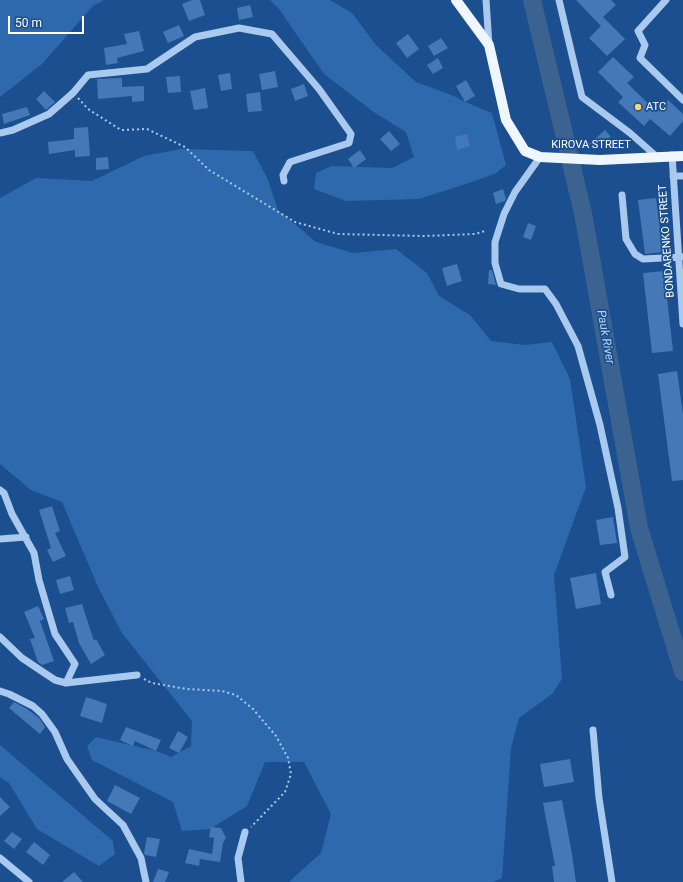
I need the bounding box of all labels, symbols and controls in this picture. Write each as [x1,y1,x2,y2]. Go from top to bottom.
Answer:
scale bar [10,8,86,34]
text: 50 m [15,16,42,30]
place label: АТС [646,100,666,114]
marker: АТС [633,102,643,112]
street label: KIROVA STREET [551,138,631,152]
street label: BONDARENKO STREET [656,184,678,298]
water label: Pauk River [593,309,617,365]

